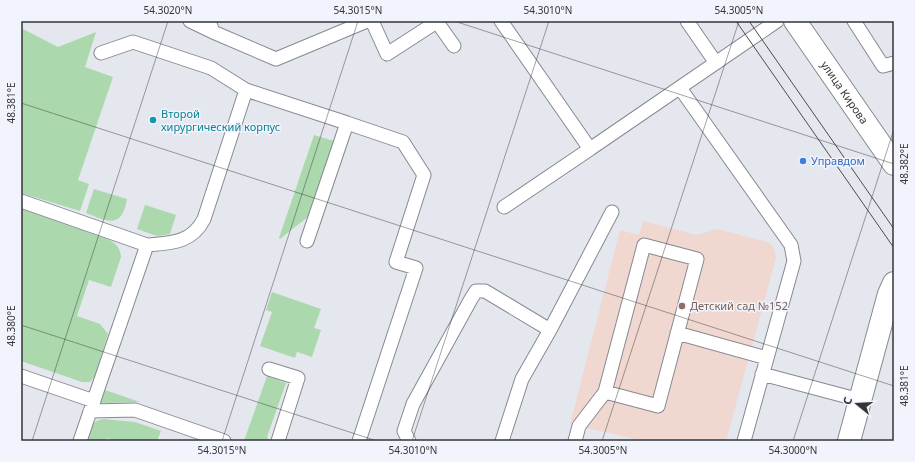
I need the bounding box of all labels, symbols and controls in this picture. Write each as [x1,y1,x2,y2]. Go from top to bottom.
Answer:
text: 54.3020°N [144,3,192,17]
text: 54.3015°N [334,3,382,17]
text: 54.3010°N [524,3,572,17]
text: 54.3005°N [715,3,763,17]
street label: улица Кирова [818,58,872,127]
text: 48.381°E [4,82,18,124]
place label: Второй хирургический корпус [161,106,280,134]
marker: Второй хирургический корпус [148,115,158,125]
text: 48.382°E [897,143,911,185]
place label: Управдом [811,153,865,168]
marker: Управдом [798,156,808,166]
place label: Детский сад №152 [690,298,788,313]
marker: Детский сад №152 [677,301,687,311]
text: 48.380°E [4,305,18,347]
text: 48.381°E [897,365,911,407]
north arrow [837,384,877,424]
text: С [839,395,855,406]
text: 54.3015°N [198,443,246,457]
text: 54.3010°N [389,443,437,457]
text: 54.3005°N [579,443,627,457]
text: 54.3000°N [769,443,817,457]

